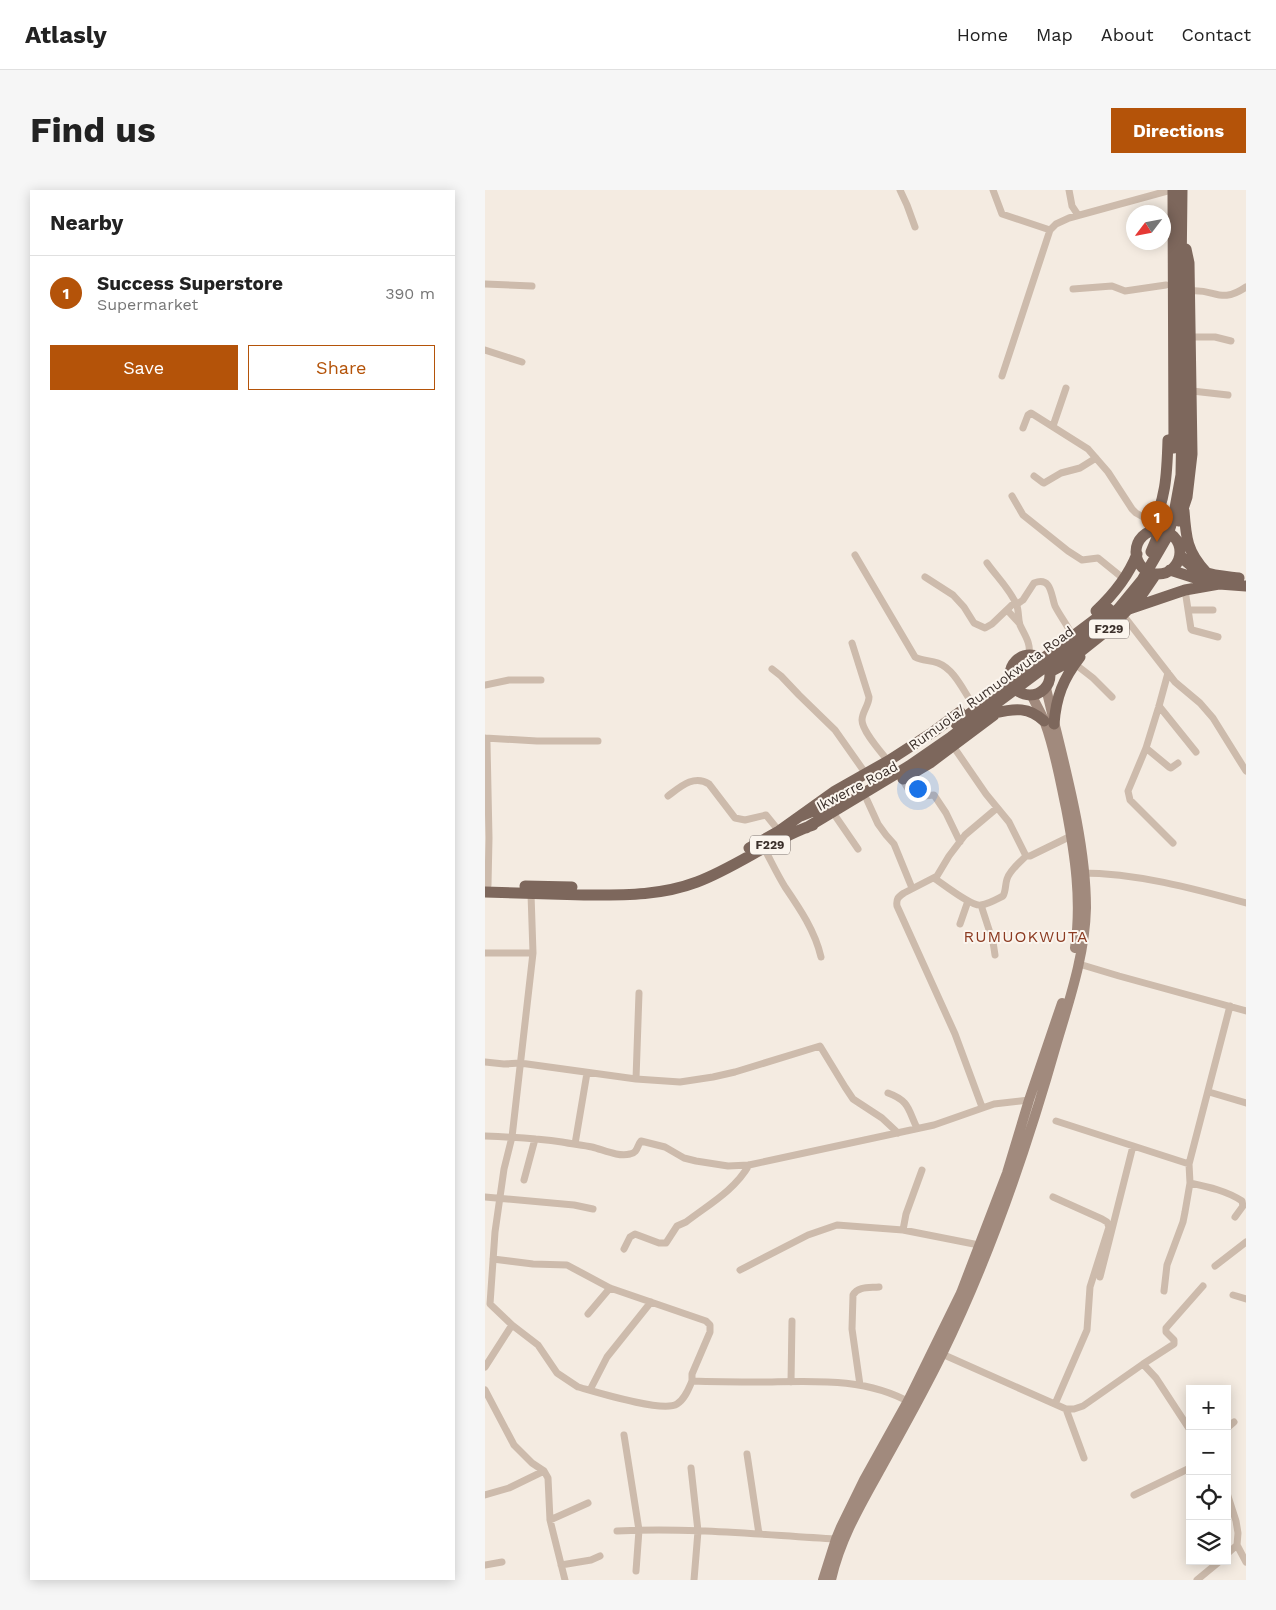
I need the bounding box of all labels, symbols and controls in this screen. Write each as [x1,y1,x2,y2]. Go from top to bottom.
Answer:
text: Atlasly [25,21,107,49]
text: Home [957,24,1008,45]
text: Map [1036,24,1073,45]
text: About [1101,24,1153,45]
text: Contact [1181,24,1251,45]
button: Directions [1111,108,1246,153]
text: Find us [30,109,156,151]
north arrow [1126,205,1171,250]
text: Nearby [50,210,123,235]
text: Success Superstore [97,272,283,295]
text: 1 [63,284,69,303]
text: 390 m [385,284,435,303]
text: Supermarket [97,295,198,314]
button: Save [50,345,238,390]
button: Share [248,345,435,390]
pin: 1 [1141,501,1173,542]
road number: F229 [1089,619,1129,638]
street label: Rumuola/ Rumuokwuta Road [905,623,1077,753]
street label: Ikwerre Road [814,758,900,814]
your location [905,776,931,802]
road number: F229 [750,836,790,854]
district label: RUMUOKWUTA [964,927,1088,946]
map controls [1186,1385,1231,1565]
button: + [1186,1385,1231,1430]
button: − [1186,1430,1231,1475]
button: locate [1186,1475,1231,1520]
button: layers [1186,1520,1231,1565]

